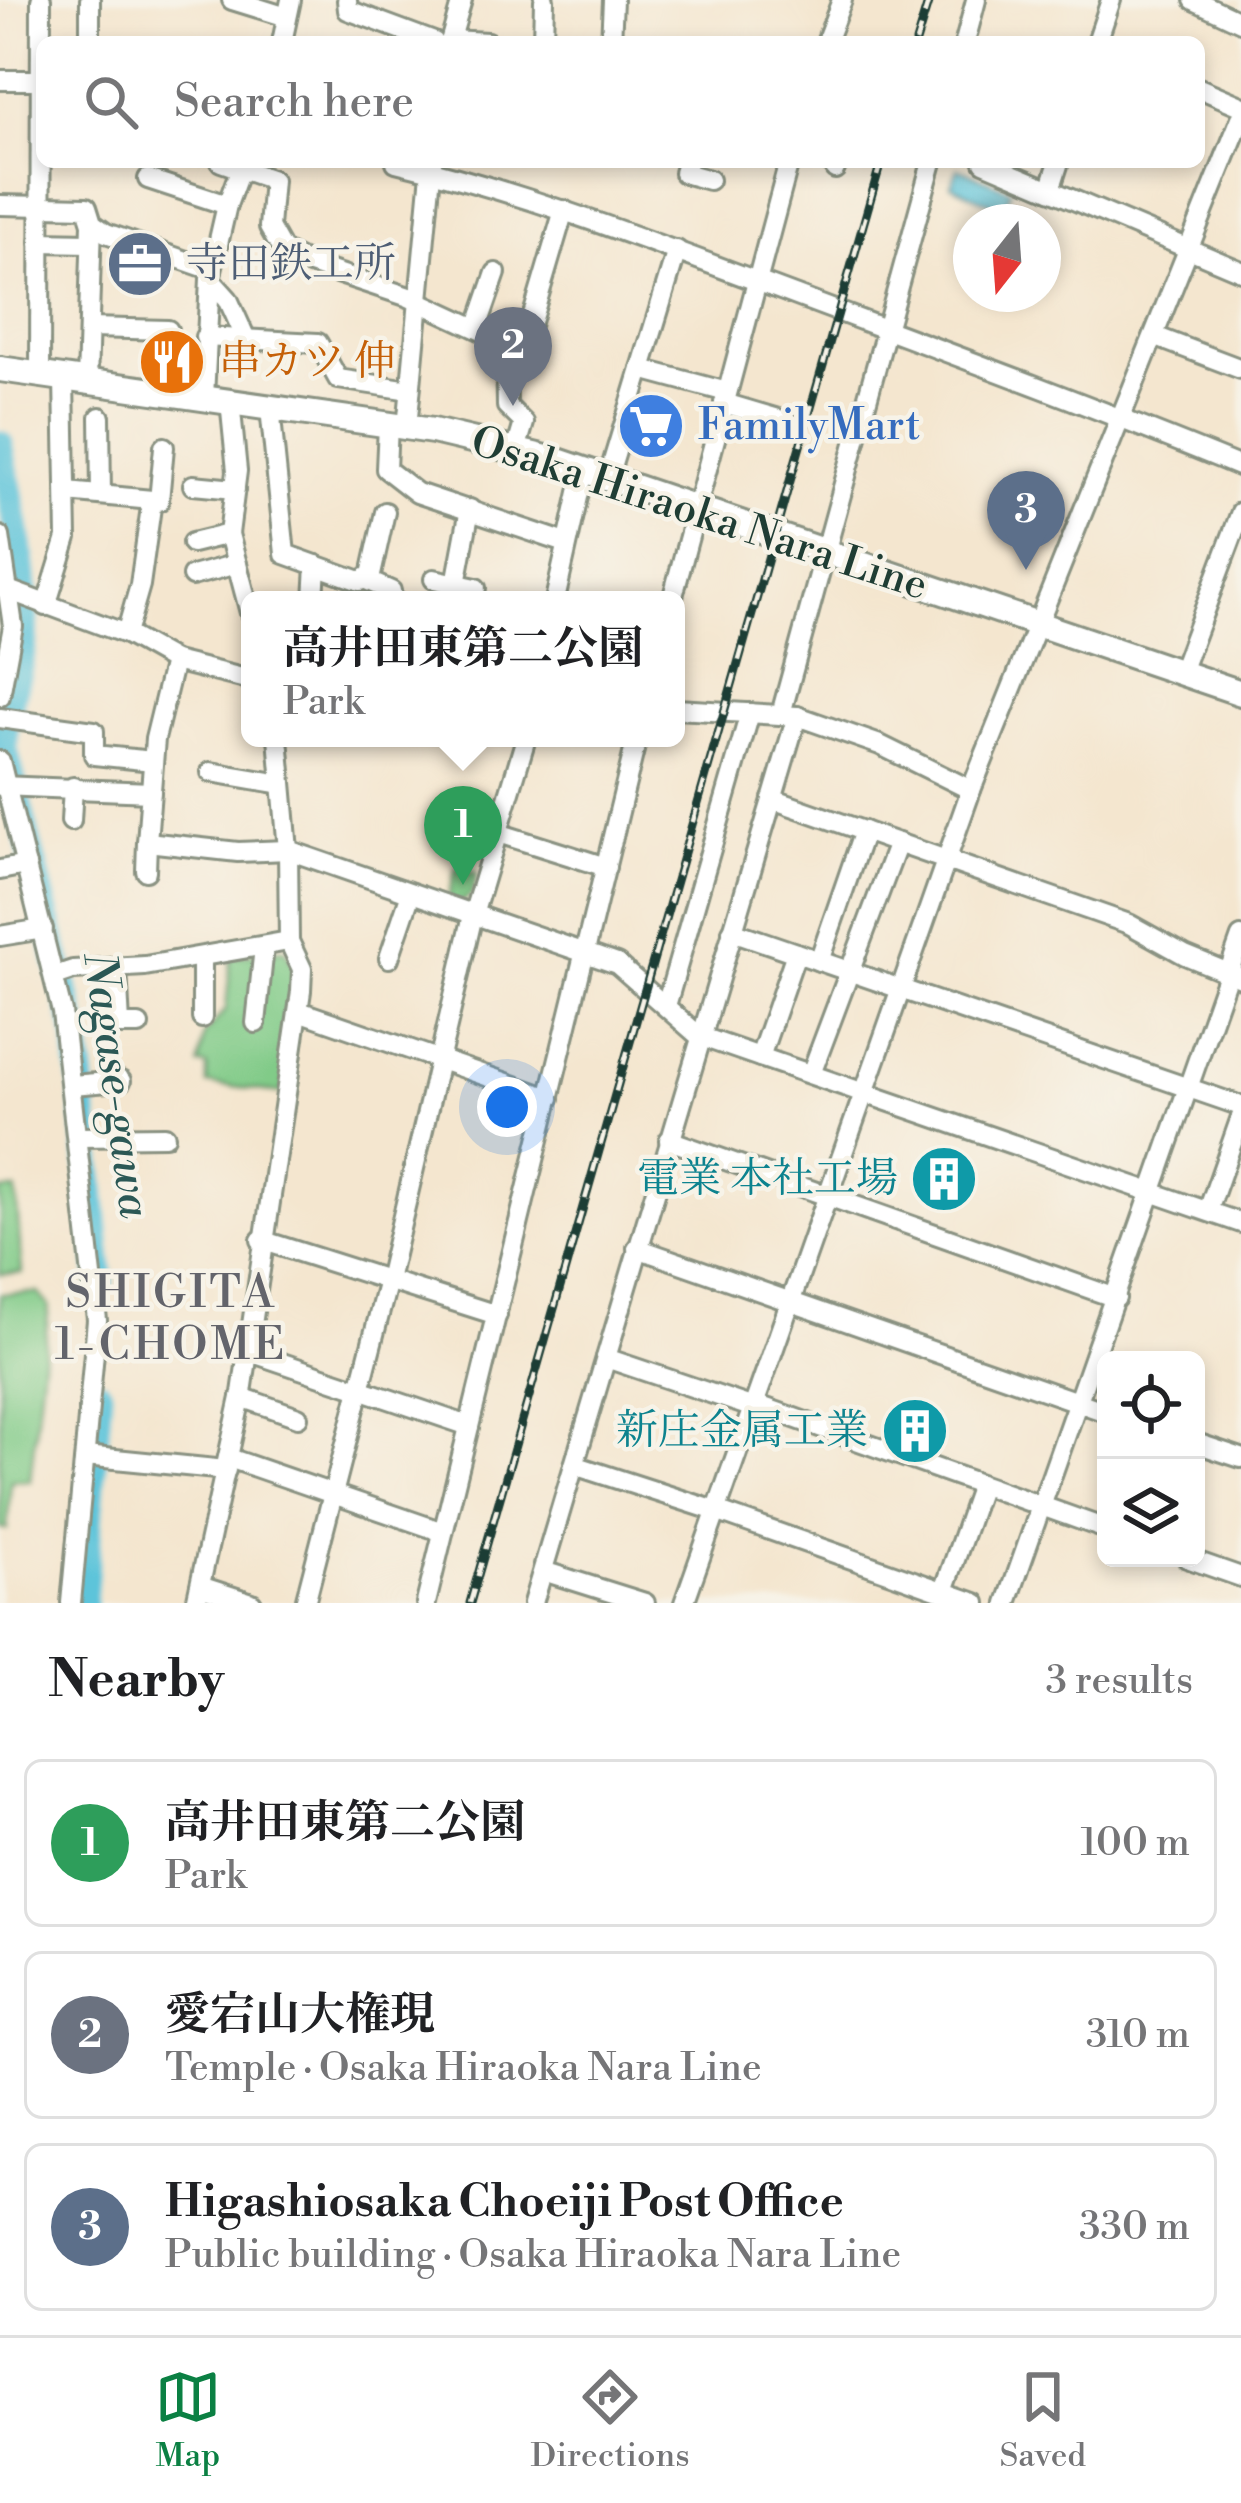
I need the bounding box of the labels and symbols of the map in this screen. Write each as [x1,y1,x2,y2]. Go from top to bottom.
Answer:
north arrow [953,204,1061,312]
office icon: 寺田鉄工所 [105,229,175,299]
place label: 寺田鉄工所 [186,238,396,291]
pin: 2 [474,307,552,406]
restaurant icon: 串カツ 伸 [137,327,207,397]
place label: 串カツ 伸 [219,336,396,389]
supermarket icon: FamilyMart [616,391,686,461]
place label: FamilyMart [698,400,921,454]
street label: Osaka Hiraoka Nara Line [464,415,934,613]
pin: 3 [987,471,1065,570]
pin: 1 [424,786,502,885]
water label: Nagase-gawa [69,948,163,1222]
your location [477,1077,537,1137]
building icon: 電業 本社工場 [909,1144,979,1214]
place label: 電業 本社工場 [637,1153,898,1206]
district label: SHIGITA 1-CHOME [55,1265,287,1374]
building icon: 新庄金属工業 [880,1396,950,1466]
place label: 新庄金属工業 [616,1405,868,1458]

